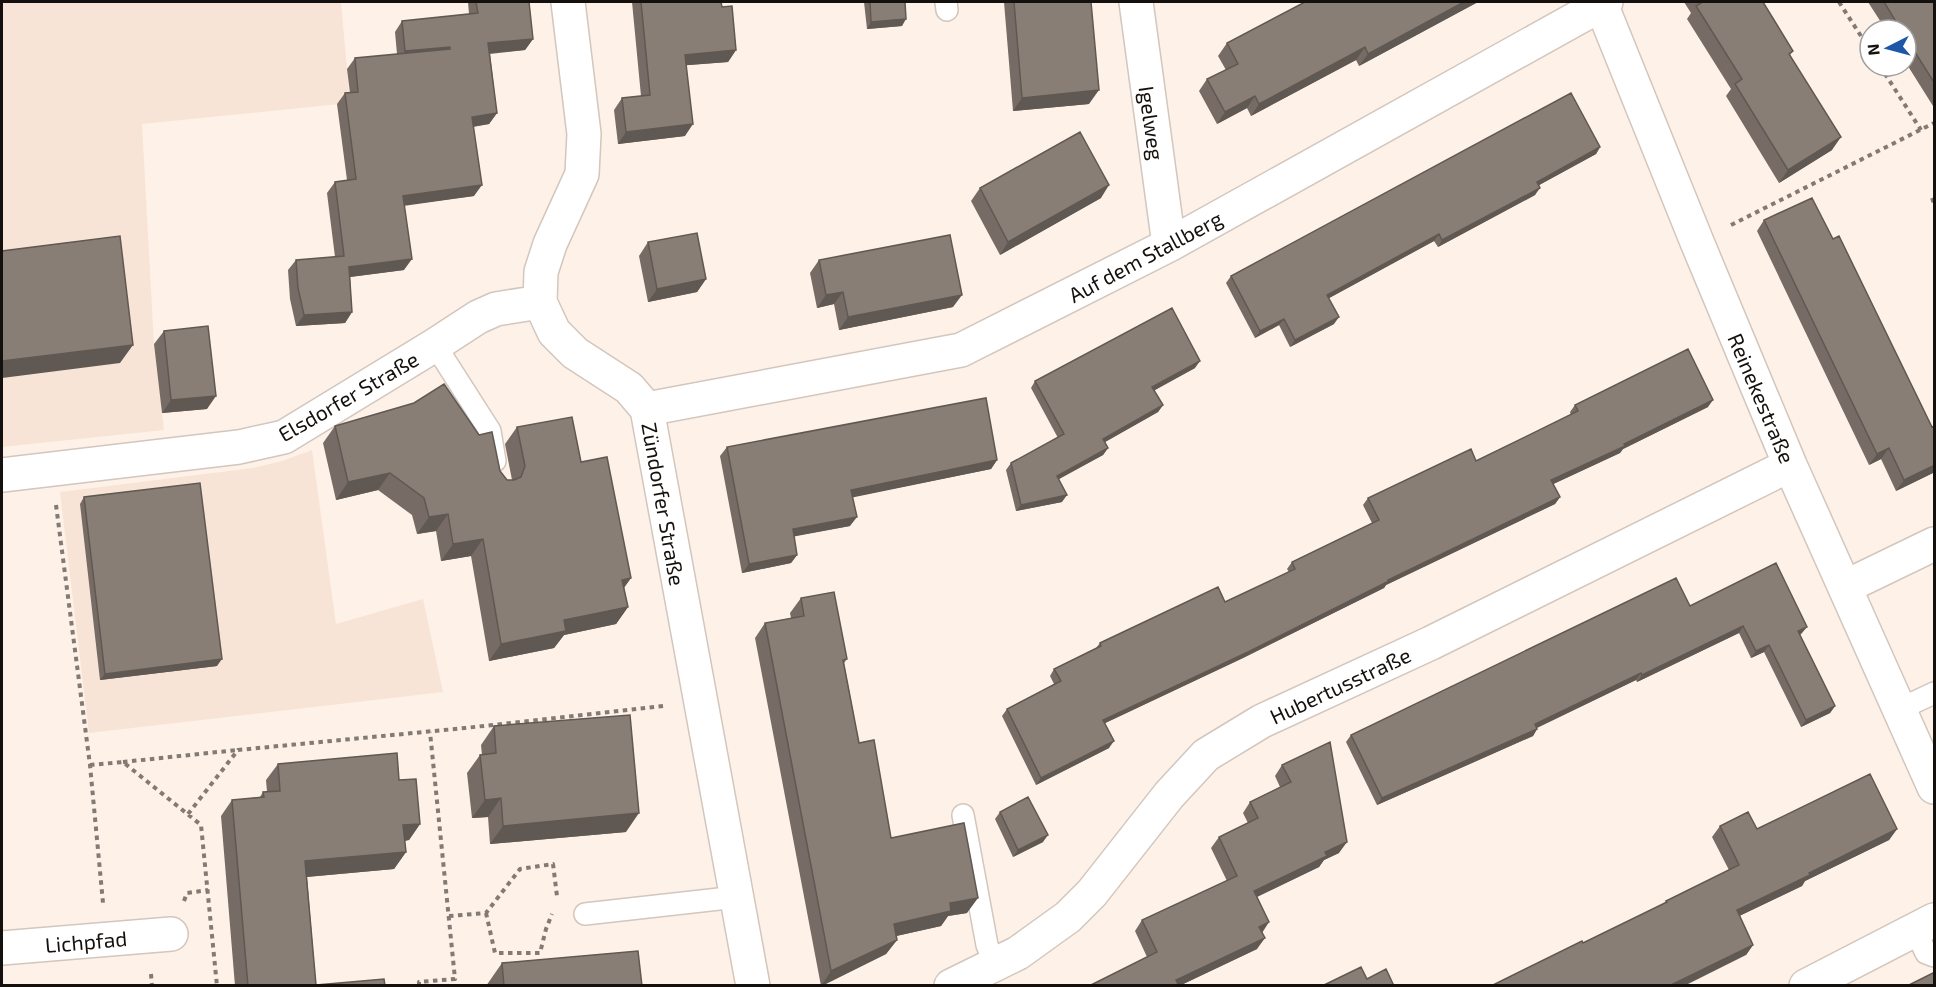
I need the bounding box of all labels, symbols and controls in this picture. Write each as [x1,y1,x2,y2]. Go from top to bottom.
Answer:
north arrow [1858,18,1918,78]
text: N [1863,43,1883,56]
street label: Igelweg [1134,84,1170,162]
street label: Auf dem Stallberg [1064,205,1226,307]
street label: Reinekestraße [1723,329,1801,467]
street label: Elsdorfer Straße [273,346,423,446]
street label: Zündorfer Straße [637,420,691,588]
street label: Hubertusstraße [1266,641,1414,729]
street label: Lichpfad [44,925,128,957]

